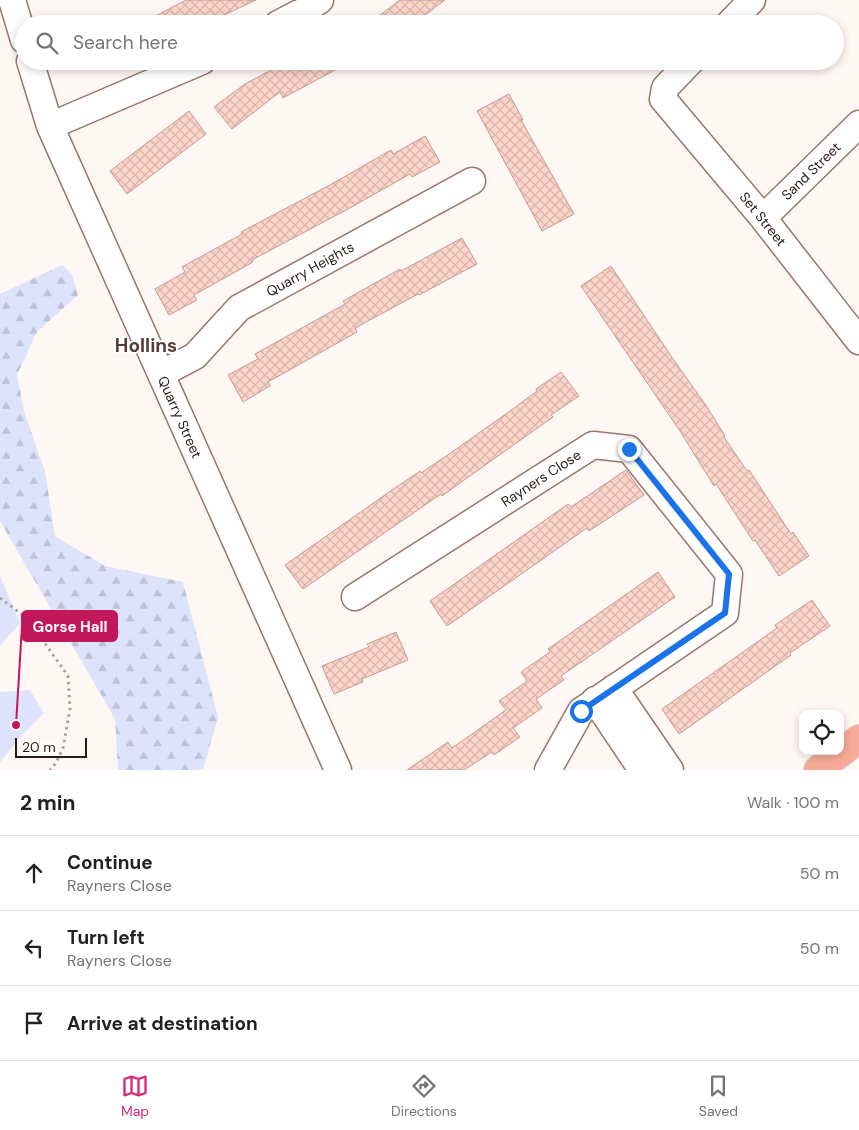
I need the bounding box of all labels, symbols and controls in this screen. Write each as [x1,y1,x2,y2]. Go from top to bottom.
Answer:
search box [15,15,844,70]
icon: search [33,29,61,57]
text: Search here [73,30,178,55]
street label: Sand Street [777,138,845,204]
street label: Set Street [736,188,790,250]
street label: Quarry Heights [263,237,357,301]
district label: Hollins [115,333,177,358]
street label: Quarry Street [154,373,206,461]
route end [618,438,641,461]
street label: Rayners Close [498,445,584,511]
callout: Gorse Hall [22,611,117,641]
text: Gorse Hall [32,617,108,637]
route start [570,700,593,723]
map controls [799,710,844,755]
button: locate [799,710,844,755]
scale bar [15,735,88,758]
text: 20 m [22,738,56,756]
text: 2 min [20,789,76,817]
text: Walk · 100 m [747,792,839,813]
text: Continue [67,850,153,875]
icon: ahead [20,859,48,887]
text: 50 m [800,863,839,884]
text: Rayners Close [67,875,172,896]
text: Turn left [67,925,145,950]
icon: left [20,934,48,962]
text: 50 m [800,938,839,959]
text: Rayners Close [67,950,172,971]
icon: arrive [20,1009,48,1037]
text: Arrive at destination [67,1011,258,1036]
tab: Map [121,1072,149,1120]
tab: Directions [391,1072,457,1120]
tab: Saved [699,1072,738,1120]

